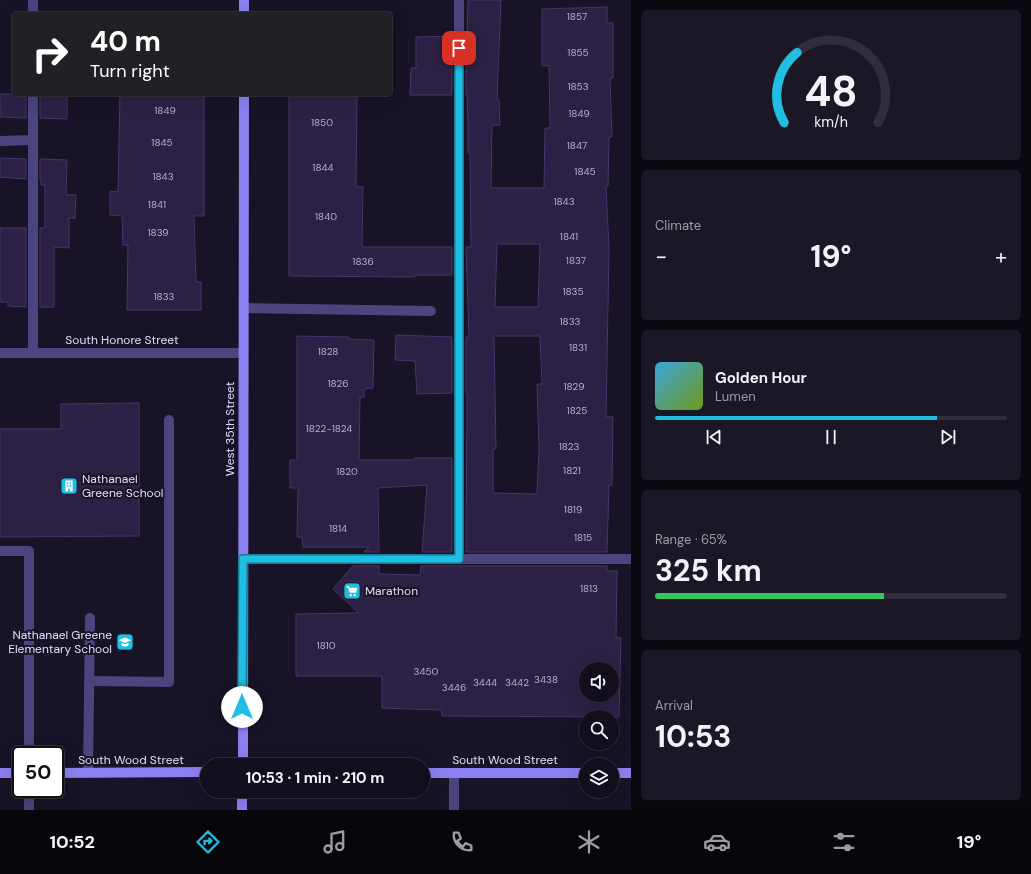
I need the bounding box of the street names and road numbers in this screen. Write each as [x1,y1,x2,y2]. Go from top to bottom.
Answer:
street label: South Honore Street [65,332,179,348]
street label: West 35th Street [222,381,238,476]
street label: South Wood Street [78,752,184,768]
street label: South Wood Street [452,752,558,768]

